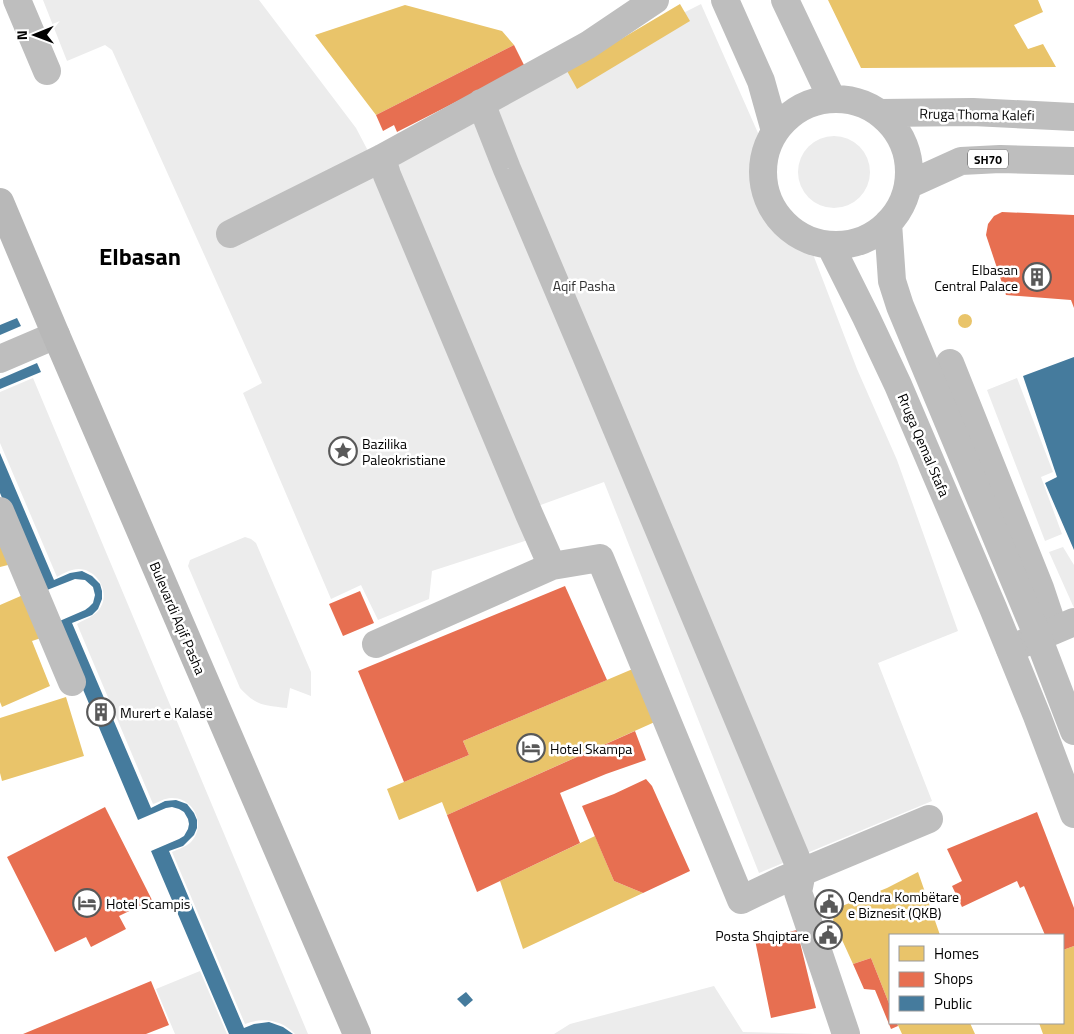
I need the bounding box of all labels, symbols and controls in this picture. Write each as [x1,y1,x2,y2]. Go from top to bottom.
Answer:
north arrow [10,10,60,60]
text: N [11,30,32,40]
street label: Rruga Thoma Kalefi [919,102,1035,126]
road number: SH70 [968,150,1008,168]
district label: Elbasan [99,238,181,274]
place label: Elbasan Central Palace [934,259,1018,296]
building icon: Elbasan Central Palace [1022,262,1052,292]
park label: Aqif Pasha [553,275,615,296]
street label: Rruga Qemal Stafa [893,390,955,500]
place label: Bazilika Paleokristiane [362,433,446,470]
place icon: Bazilika Paleokristiane [328,436,358,466]
street label: Bulevardi Aqif Pasha [145,558,211,678]
building icon: Murert e Kalasë [86,697,116,727]
place label: Murert e Kalasë [120,702,213,723]
hotel icon: Hotel Skampa [516,733,546,763]
place label: Hotel Skampa [550,738,632,759]
place label: Qendra Kombëtare e Biznesit (QKB) [848,886,959,923]
hotel icon: Hotel Scampis [72,888,102,918]
public building icon: Qendra Kombëtare e Biznesit (QKB) [814,889,844,919]
place label: Hotel Scampis [106,893,190,914]
public building icon: Posta Shqiptare [813,920,843,950]
place label: Posta Shqiptare [715,925,809,946]
legend [889,934,1064,1024]
text: Homes [934,942,979,965]
text: Shops [934,967,973,990]
text: Public [934,992,972,1015]

